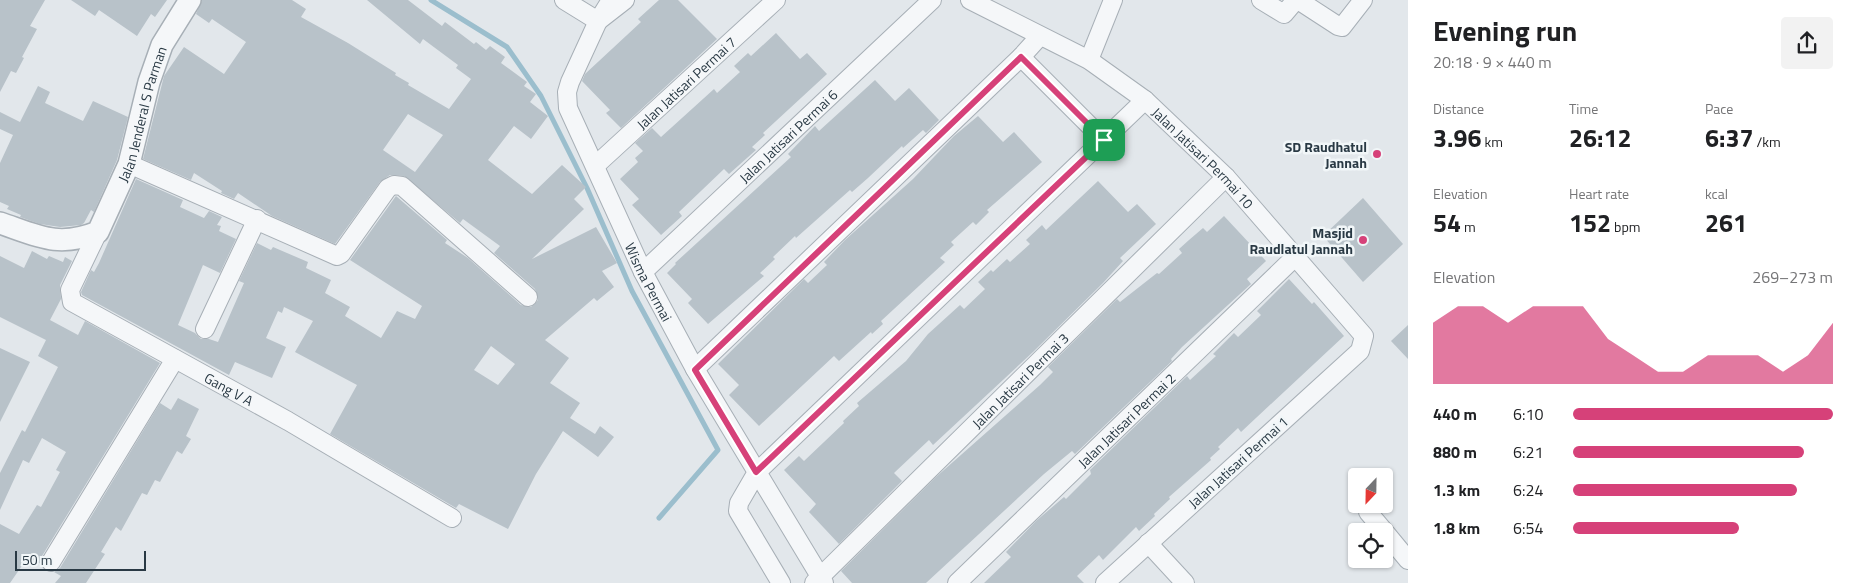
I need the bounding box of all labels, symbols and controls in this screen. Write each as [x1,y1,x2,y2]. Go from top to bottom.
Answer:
text: Evening run [1433,9,1577,52]
button: share [1781,17,1833,69]
street label: Jalan Jatisari Permai 7 [631,31,740,134]
street label: Jalan Jenderal S Parman [112,43,171,185]
text: 20:18 · 9 × 440 m [1433,50,1552,74]
street label: Jalan Jatisari Permai 6 [734,84,842,187]
text: Distance [1433,98,1484,119]
text: Time [1569,98,1598,119]
text: Pace [1705,98,1733,119]
street label: Jalan Jatisari Permai 10 [1148,102,1259,213]
pin [1083,119,1125,161]
text: 3.96 [1433,119,1481,157]
text: 26:12 [1569,119,1631,157]
text: 6:37 [1705,119,1753,157]
icon: arrive [1090,126,1118,154]
text: km [1481,131,1503,152]
text: /km [1753,131,1781,152]
place label: SD Raudhatul Jannah [1285,136,1367,173]
marker: SD Raudhatul Jannah [1371,148,1383,160]
text: Elevation [1433,183,1487,204]
text: Heart rate [1569,183,1629,204]
text: kcal [1705,183,1728,204]
text: 54 [1433,204,1461,242]
text: 152 [1569,204,1611,242]
text: 261 [1705,204,1747,242]
text: m [1461,216,1476,237]
text: bpm [1611,216,1641,237]
place label: Masjid Raudlatul Jannah [1249,222,1353,259]
marker: Masjid Raudlatul Jannah [1357,234,1369,246]
street label: Wisma Permai [620,239,678,325]
text: Elevation [1433,265,1495,289]
text: 269–273 m [1752,265,1833,289]
street label: Jalan Jatisari Permai 3 [967,328,1073,433]
street label: Gang V A [201,367,258,411]
street label: Jalan Jatisari Permai 2 [1073,368,1180,472]
text: 440 m [1433,402,1477,426]
text: 6:10 [1513,402,1543,426]
street label: Jalan Jatisari Permai 1 [1183,411,1293,513]
text: 880 m [1433,440,1477,464]
text: 6:21 [1513,440,1543,464]
north arrow [1348,468,1392,512]
map controls [1348,468,1393,568]
text: 1.3 km [1433,478,1480,502]
text: 6:24 [1513,478,1543,502]
text: 1.8 km [1433,516,1480,540]
text: 6:54 [1513,516,1543,540]
button: locate [1348,523,1393,568]
scale bar [15,548,146,571]
text: 50 m [22,549,52,570]

